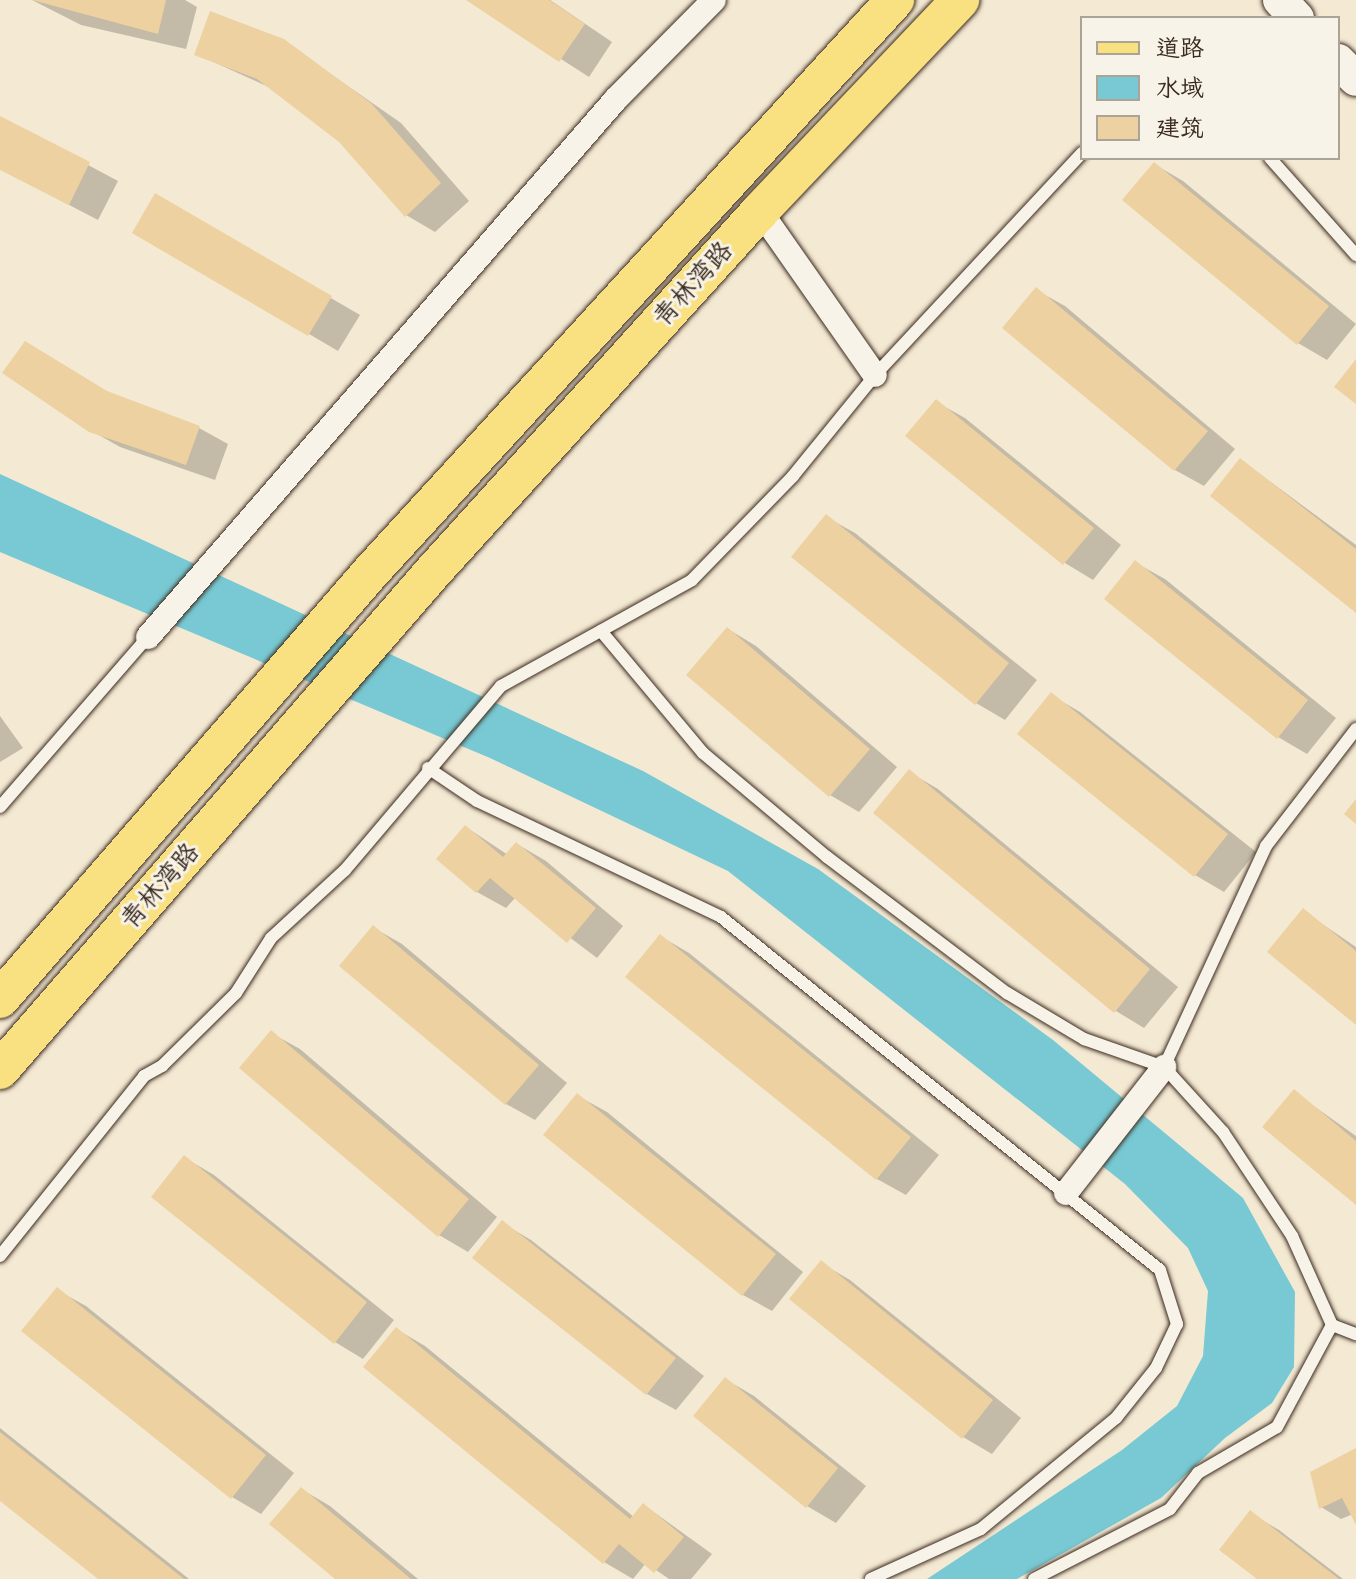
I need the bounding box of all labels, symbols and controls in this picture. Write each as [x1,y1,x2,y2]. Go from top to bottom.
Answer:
legend [1080,16,1340,160]
text: 道路 [1156,27,1204,69]
text: 水域 [1156,67,1204,109]
text: 建筑 [1156,107,1204,149]
street label: 青林湾路 [647,235,739,333]
street label: 青林湾路 [114,837,206,935]

